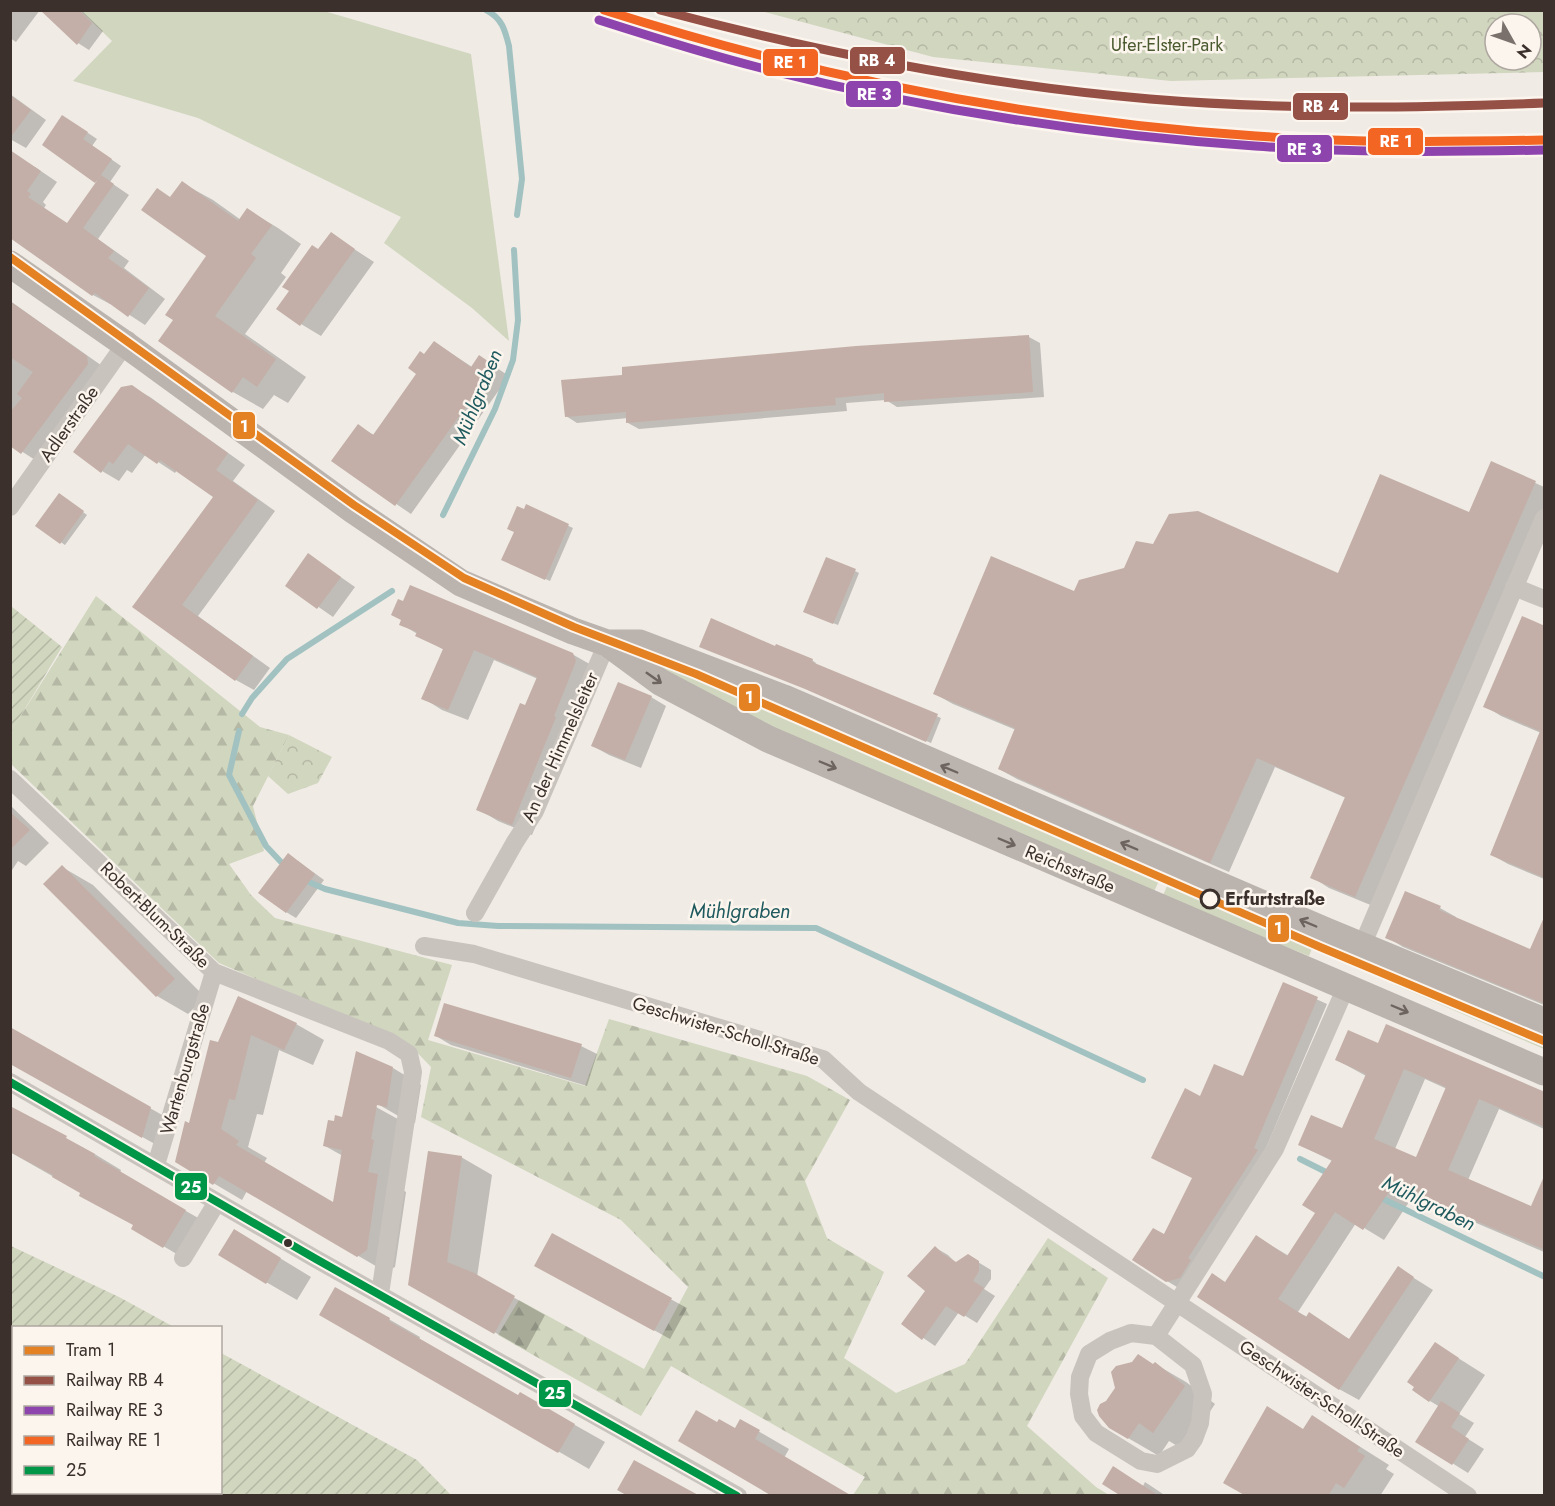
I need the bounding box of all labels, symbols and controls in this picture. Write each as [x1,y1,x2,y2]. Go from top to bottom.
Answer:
north arrow [1483,12,1543,72]
park label: Ufer-Elster-Park [1111,32,1223,58]
text: N [1511,39,1537,64]
line badge: RB 4 [849,46,906,75]
line badge: RE 1 [762,48,819,77]
text: RB 4 [859,49,895,72]
text: RE 1 [774,51,806,74]
line badge: RE 3 [845,80,902,108]
text: RE 3 [857,83,891,106]
line badge: RB 4 [1292,92,1349,121]
text: RB 4 [1303,95,1339,118]
line badge: RE 1 [1367,127,1424,156]
text: RE 1 [1380,130,1412,153]
line badge: RE 3 [1276,134,1333,163]
text: RE 3 [1287,138,1321,161]
water label: Mühlgraben [445,345,510,449]
street label: Adlerstraße [33,381,105,467]
line badge: 1 [232,411,256,440]
text: 1 [240,415,248,438]
street label: An der Himmelsleiter [515,667,605,826]
one-way arrow [645,672,662,684]
line badge: 1 [738,683,761,712]
text: 1 [745,686,753,709]
one-way arrow [818,760,837,771]
one-way arrow [941,763,959,774]
one-way arrow [998,837,1016,848]
street label: Reichsstraße [1021,838,1119,900]
one-way arrow [1120,840,1138,851]
street label: Robert-Blum-Straße [94,856,216,974]
place label: Erfurtstraße [1225,886,1325,912]
marker: Erfurtstraße [1200,889,1220,909]
water label: Mühlgraben [690,897,790,926]
line badge: 1 [1267,914,1290,943]
text: 1 [1274,917,1282,940]
one-way arrow [1299,917,1317,928]
street label: Geschwister-Scholl-Straße [629,990,823,1072]
street label: Wartenburgstraße [154,1000,216,1138]
one-way arrow [1390,1004,1408,1016]
water label: Mühlgraben [1377,1168,1480,1239]
line badge: 25 [174,1172,208,1201]
text: 25 [181,1176,201,1199]
unlabelled marker [282,1237,294,1249]
legend [12,1326,222,1494]
street label: Geschwister-Scholl-Straße [1234,1334,1410,1464]
text: Tram 1 [66,1337,115,1363]
text: Railway RB 4 [66,1367,164,1393]
line badge: 25 [538,1379,572,1408]
text: 25 [545,1382,565,1405]
text: Railway RE 3 [66,1397,163,1423]
text: Railway RE 1 [66,1427,161,1453]
text: 25 [66,1457,86,1483]

